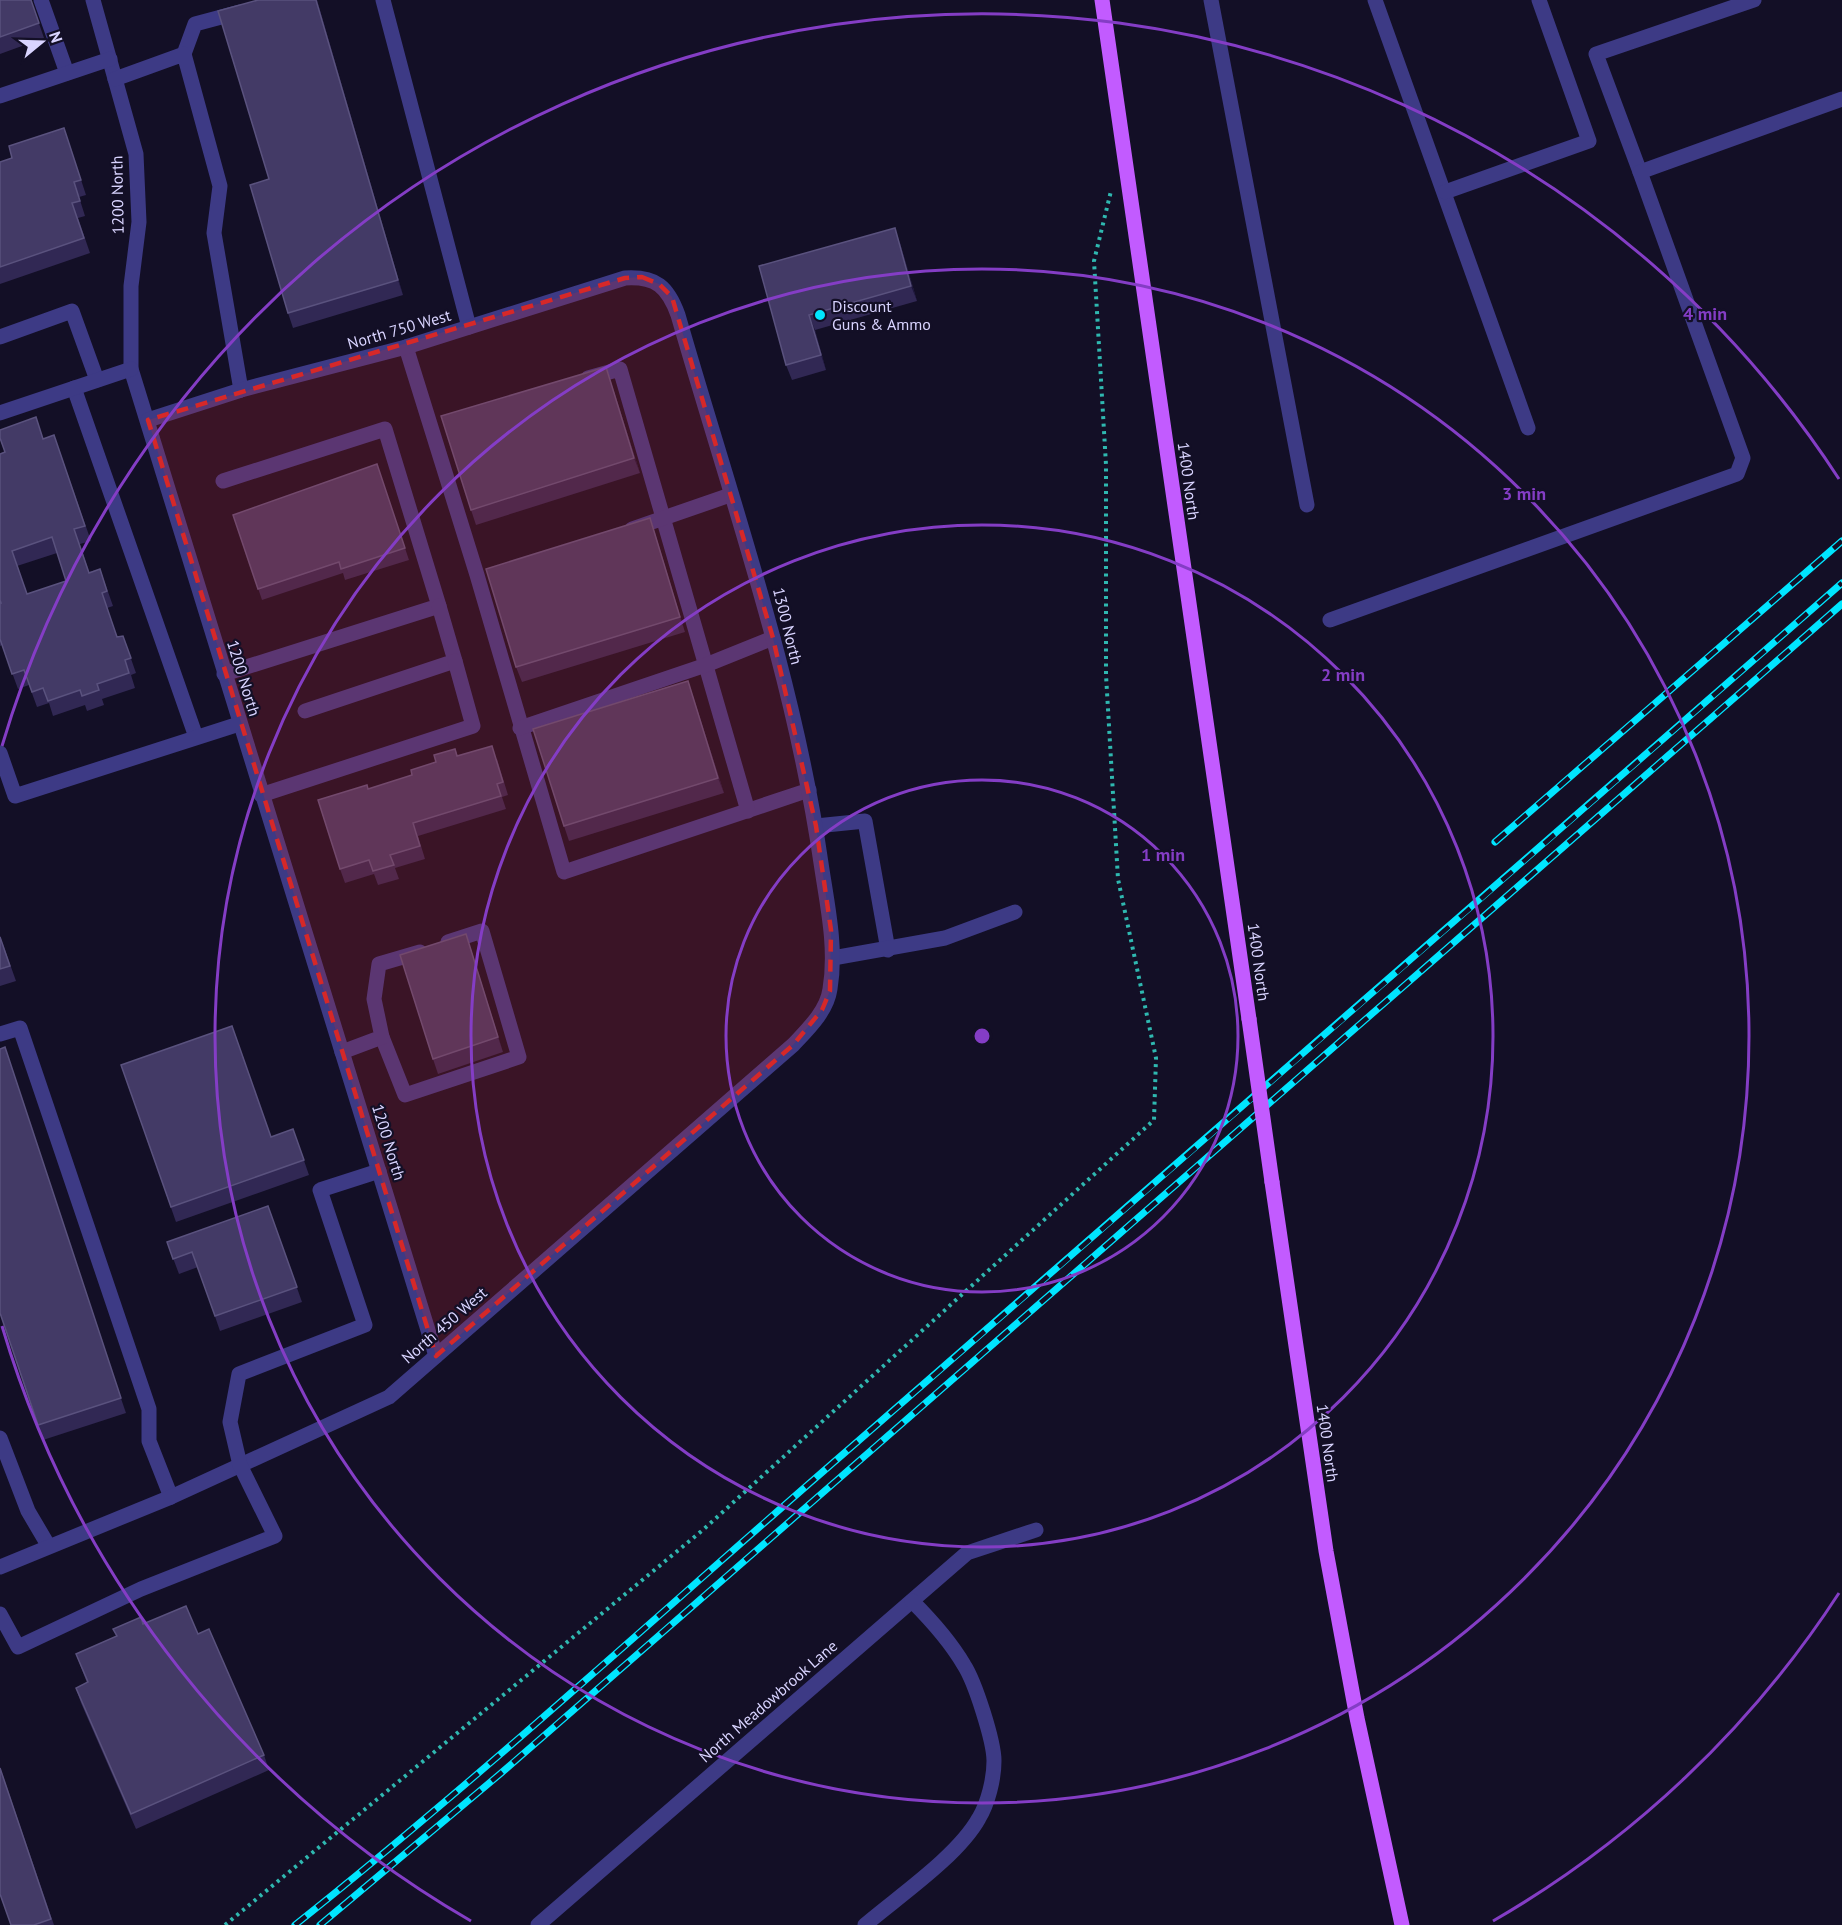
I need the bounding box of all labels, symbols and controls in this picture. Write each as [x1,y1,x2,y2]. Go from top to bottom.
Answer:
north arrow [12,12,72,72]
text: N [45,29,67,45]
street label: 1200 North [106,156,128,234]
place label: Discount Guns & Ammo [832,296,931,334]
text: 4 min [1683,302,1727,325]
street label: North 750 West [345,305,454,353]
marker: Discount Guns & Ammo [813,308,827,322]
street label: 1400 North [1174,441,1204,521]
text: 3 min [1502,482,1546,505]
street label: 1300 North [769,585,807,667]
street label: 1200 North [223,637,265,719]
text: 2 min [1321,663,1365,686]
text: 1 min [1141,843,1185,866]
street label: 1400 North [1244,922,1274,1002]
centre of rings [972,1026,992,1046]
street label: 1200 North [368,1101,410,1183]
street label: North 450 West [397,1282,491,1368]
street label: 1400 North [1313,1403,1343,1483]
street label: North Meadowbrook Lane [695,1635,841,1767]

